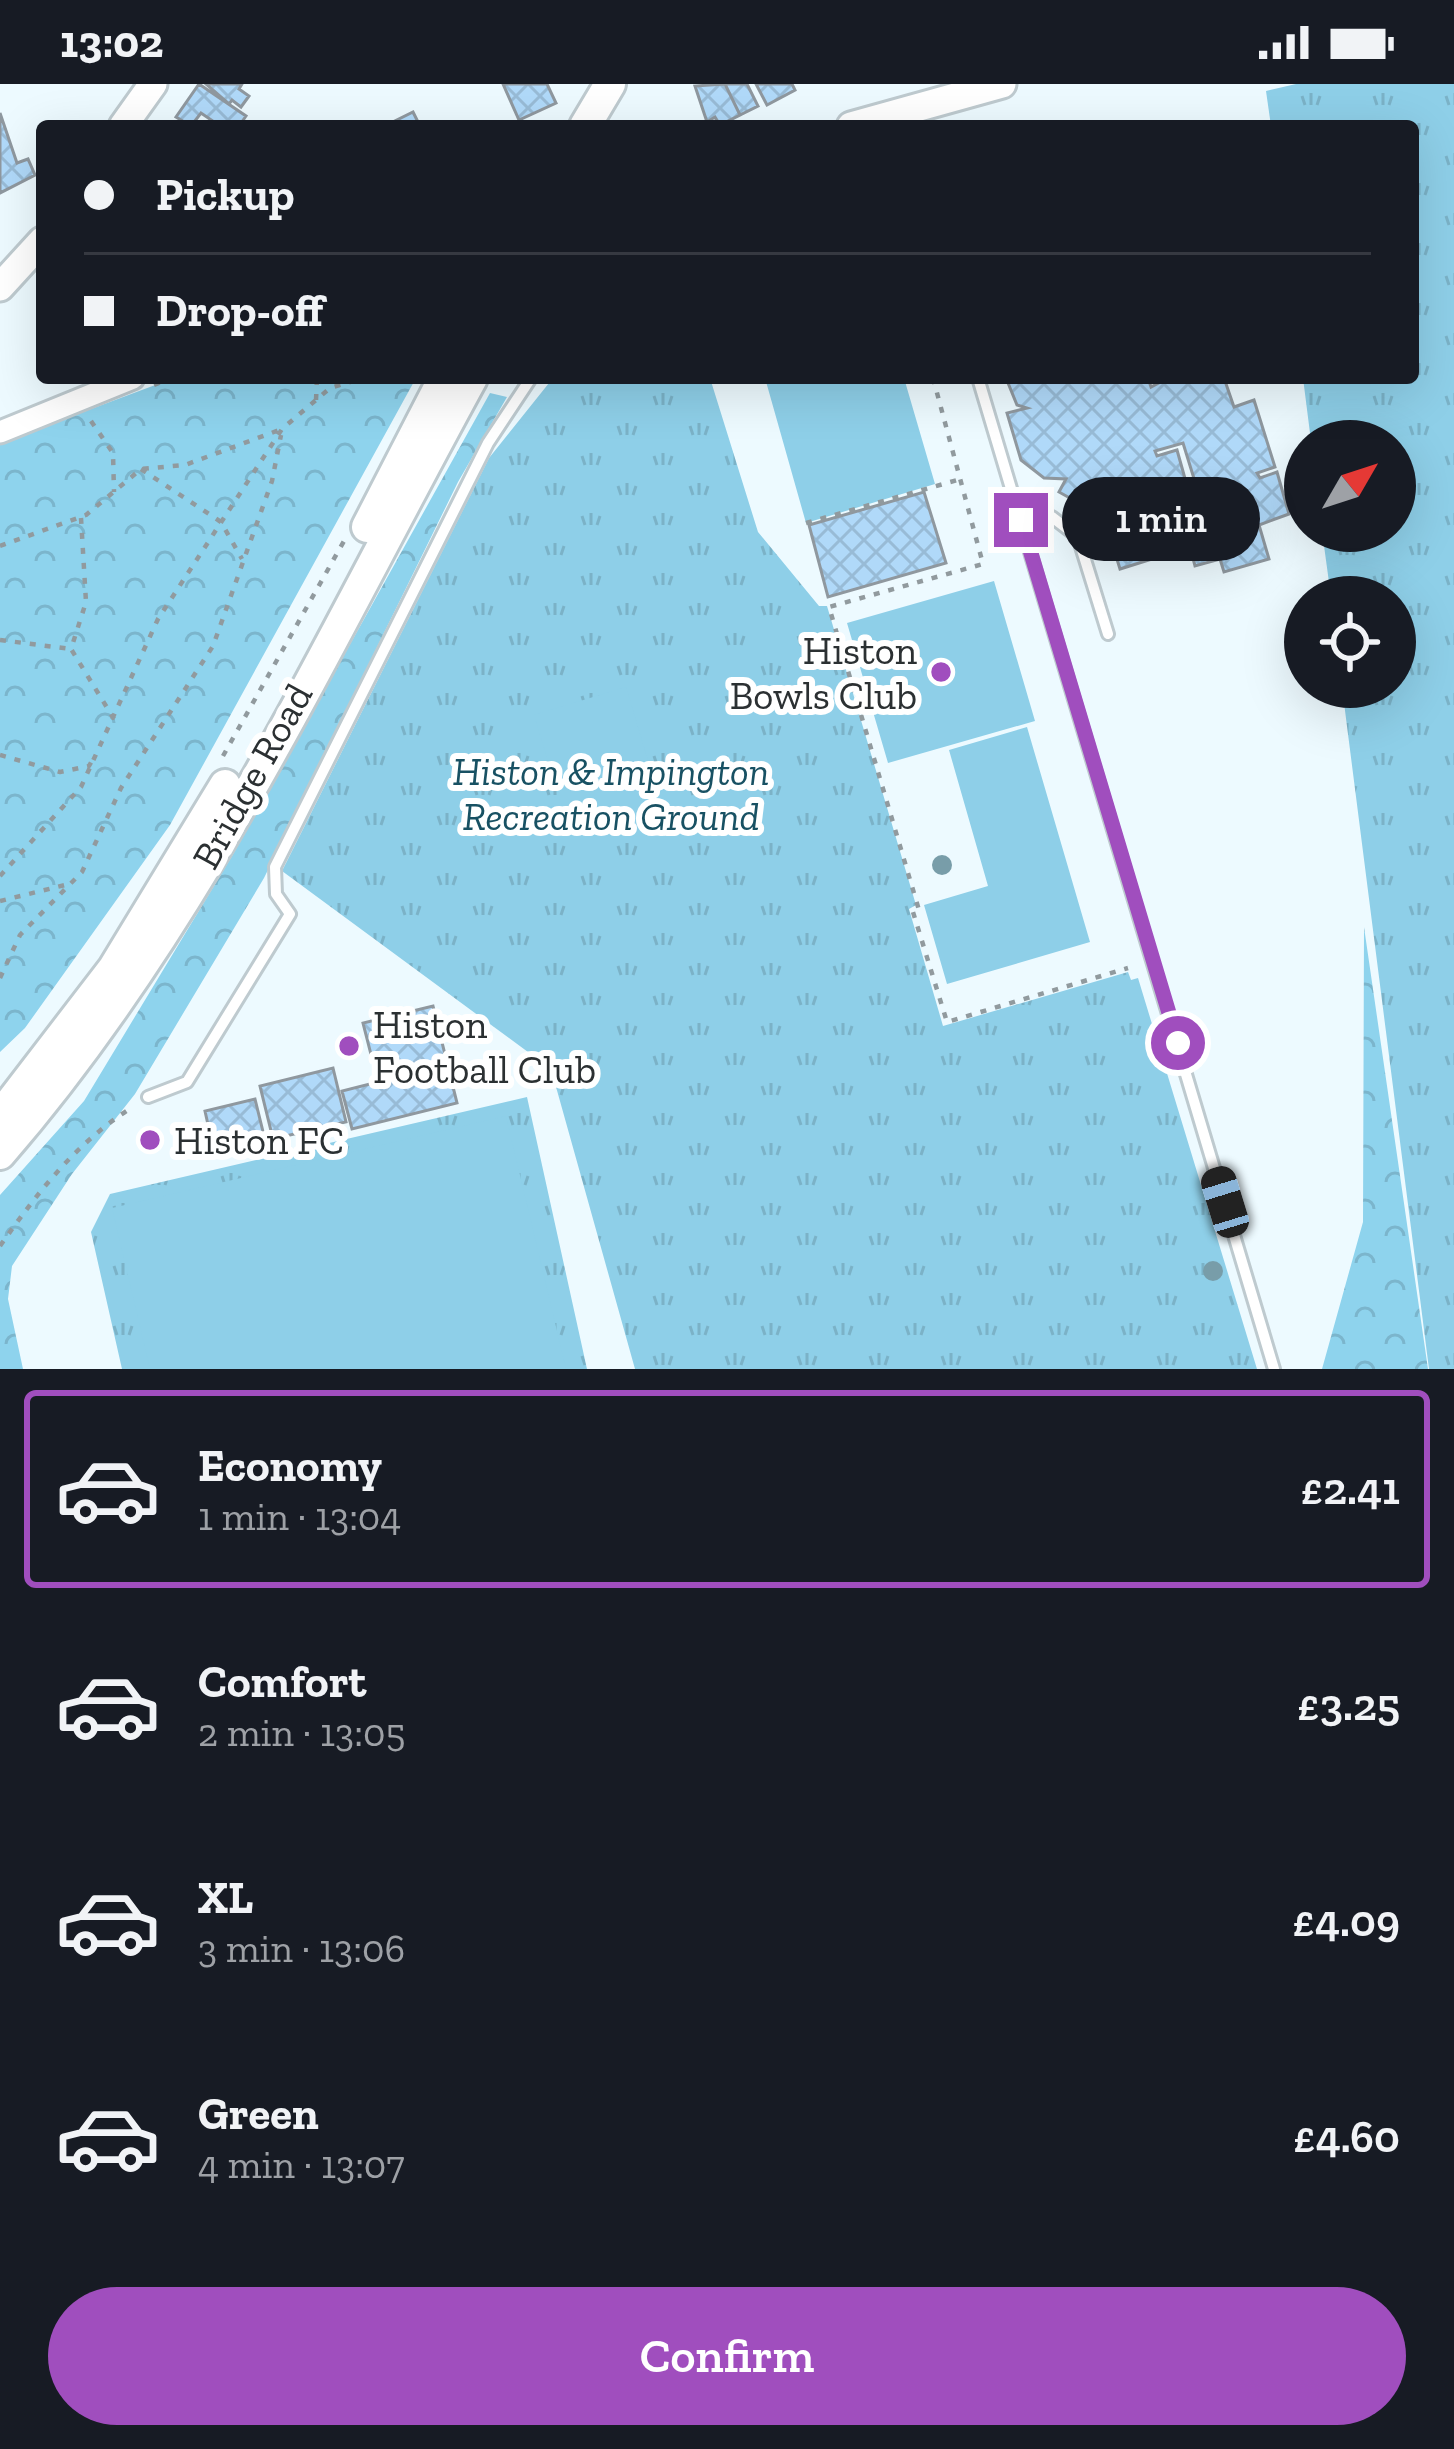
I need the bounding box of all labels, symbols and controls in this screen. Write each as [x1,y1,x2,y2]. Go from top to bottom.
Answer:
text: 13:02 [60,15,163,69]
text: Pickup [156,168,294,222]
text: Drop-off [156,284,324,338]
north arrow [1284,420,1416,552]
map controls [1284,420,1416,708]
callout: 1 min [1063,478,1261,562]
route end [994,493,1048,547]
text: 1 min [1115,495,1207,542]
button: locate [1284,576,1416,708]
place label: Histon Bowls Club [730,627,917,719]
marker: Histon Bowls Club [928,659,954,685]
street label: Bridge Road [182,675,322,877]
park label: Histon & Impington Recreation Ground [453,748,769,840]
place label: Histon Football Club [373,1001,596,1093]
route start [1151,1016,1205,1070]
marker: Histon Football Club [336,1033,362,1059]
place label: Histon FC [174,1117,344,1164]
marker: Histon FC [137,1127,163,1153]
car [1197,1162,1253,1242]
icon: car [54,1435,162,1543]
text: Economy [198,1439,382,1493]
text: £2.41 [1301,1462,1400,1516]
text: 1 min · 13:04 [198,1493,401,1540]
icon: car [54,1651,162,1759]
text: Comfort [198,1655,366,1709]
text: £3.25 [1297,1678,1400,1732]
text: 2 min · 13:05 [198,1709,405,1756]
icon: car [54,1867,162,1975]
text: XL [198,1871,253,1925]
text: £4.09 [1292,1894,1400,1948]
text: 3 min · 13:06 [198,1925,405,1972]
icon: car [54,2083,162,2191]
text: Green [198,2087,319,2141]
text: £4.60 [1293,2110,1400,2164]
text: 4 min · 13:07 [198,2141,405,2188]
button: Confirm [48,2287,1406,2425]

